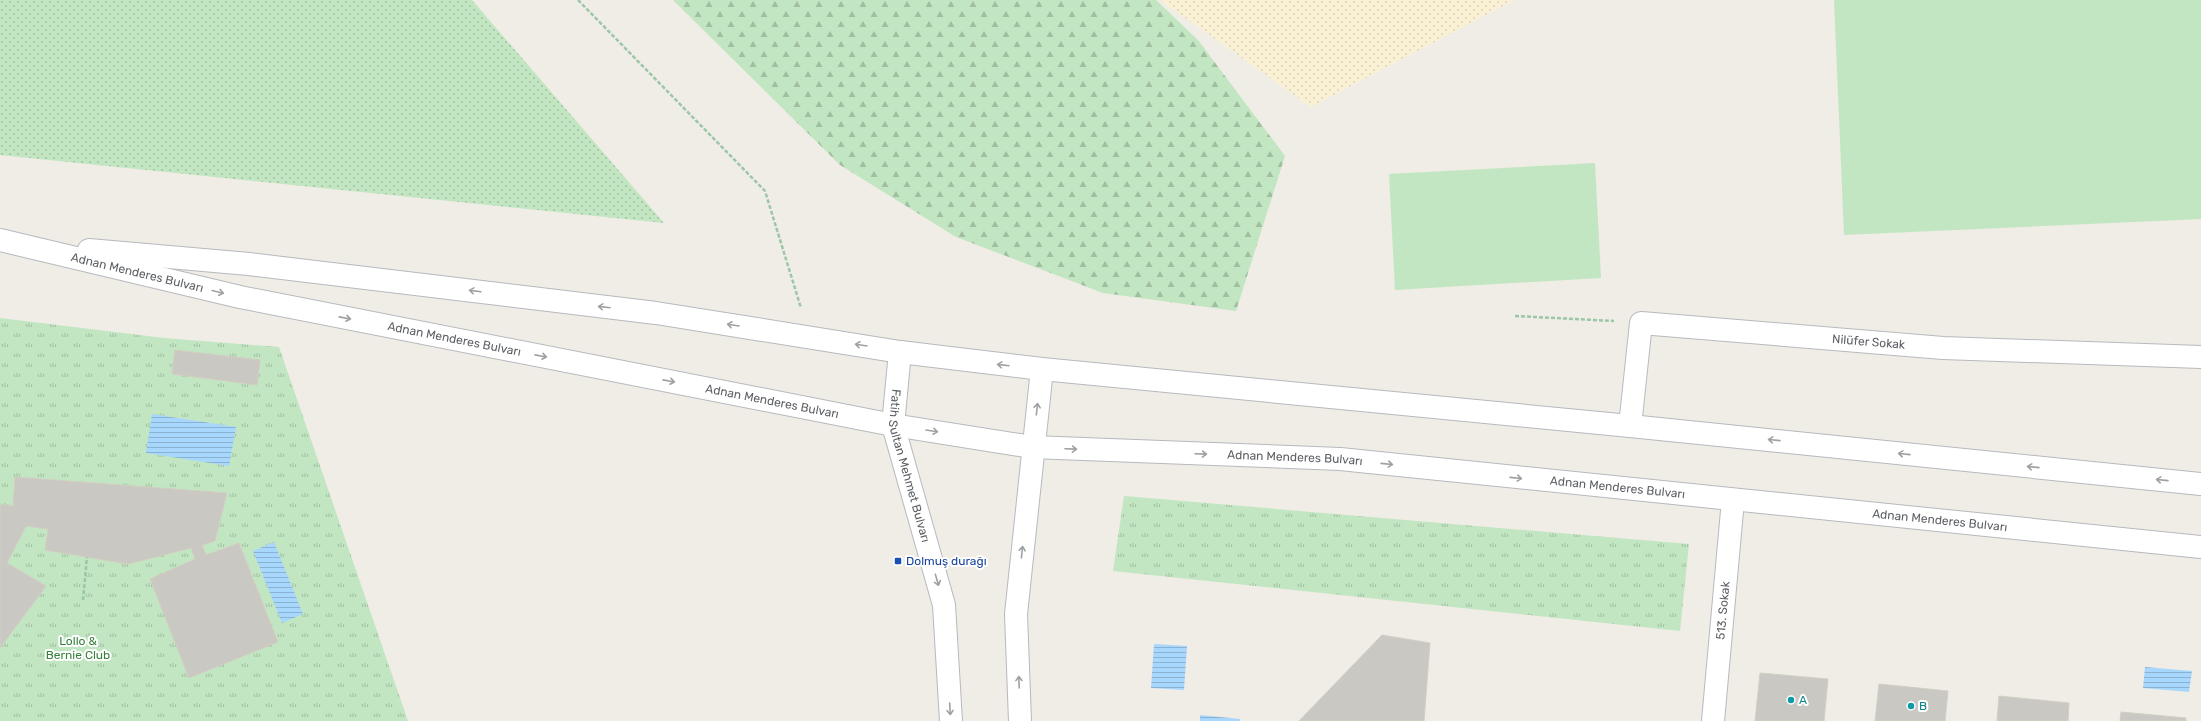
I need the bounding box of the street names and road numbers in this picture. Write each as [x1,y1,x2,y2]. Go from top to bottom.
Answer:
street label: Adnan Menderes Bulvarı [70,250,205,295]
street label: Adnan Menderes Bulvarı [386,319,522,359]
street label: Nilüfer Sokak [1832,332,1906,352]
street label: Adnan Menderes Bulvarı [704,381,840,421]
street label: Fatih Sultan Mehmet Bulvarı [886,388,933,544]
street label: Adnan Menderes Bulvarı [1227,448,1363,468]
street label: Adnan Menderes Bulvarı [1549,474,1686,501]
street label: Adnan Menderes Bulvarı [1872,506,2008,534]
street label: 513. Sokak [1713,580,1733,640]

